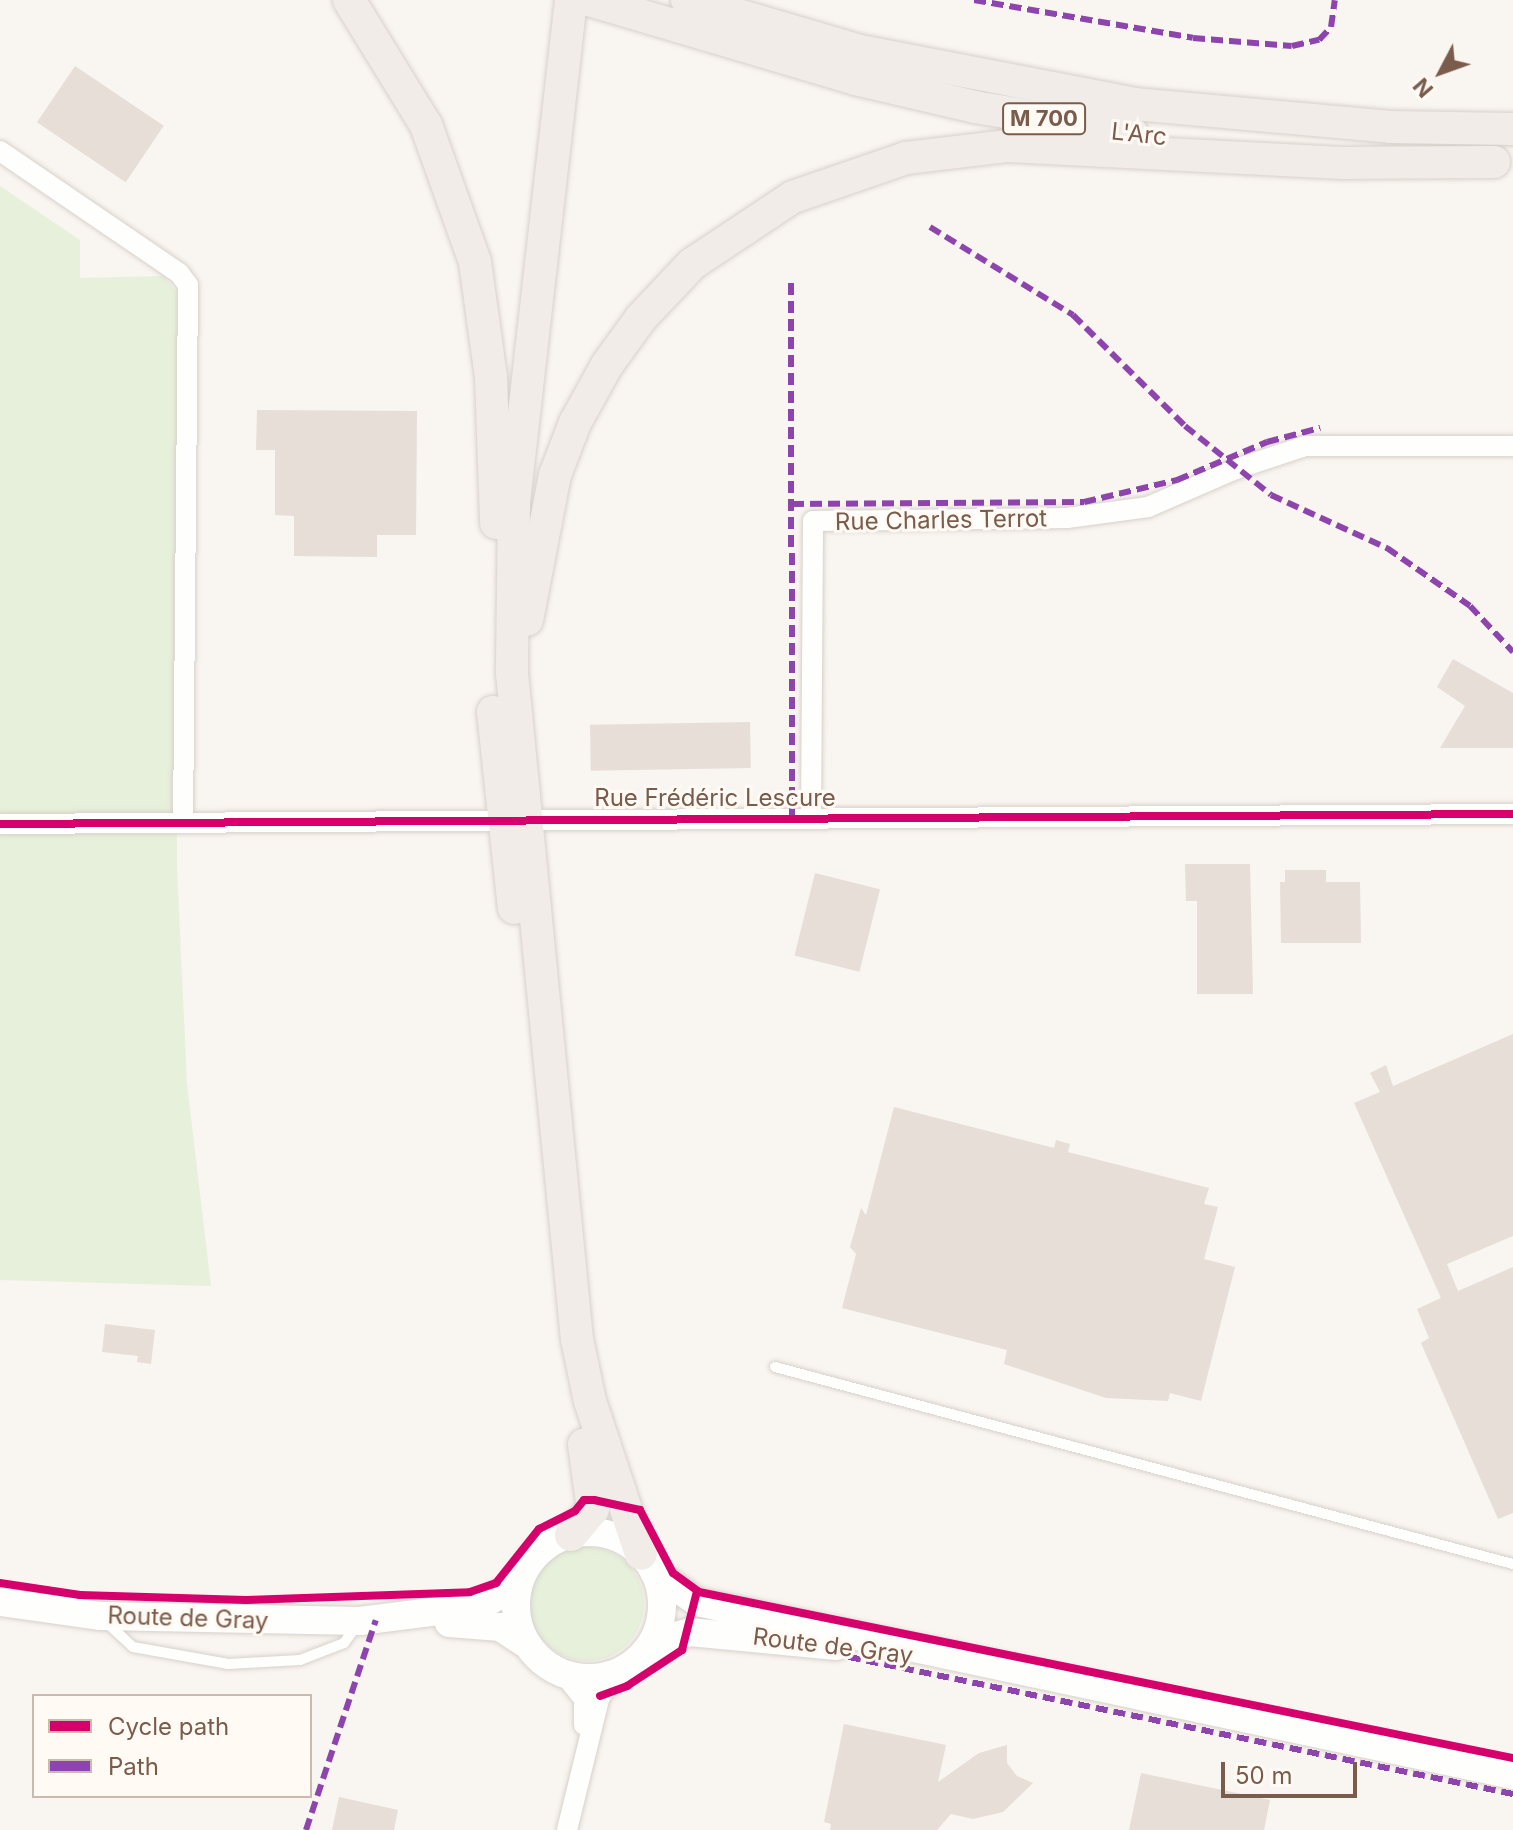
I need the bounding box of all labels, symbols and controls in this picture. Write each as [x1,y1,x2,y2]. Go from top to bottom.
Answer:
north arrow [1401,32,1481,112]
text: N [1408,73,1438,103]
road number: M 700 [1002,101,1086,137]
street label: L'Arc [1110,117,1168,151]
street label: Rue Charles Terrot [835,504,1047,536]
street label: Rue Frédéric Lescure [594,784,836,812]
street label: Route de Gray [107,1601,269,1635]
street label: Route de Gray [751,1622,915,1670]
legend [32,1694,312,1798]
text: Cycle path [108,1712,229,1741]
scale bar [1225,1746,1361,1796]
text: Path [108,1752,159,1781]
text: 50 m [1235,1761,1293,1790]

